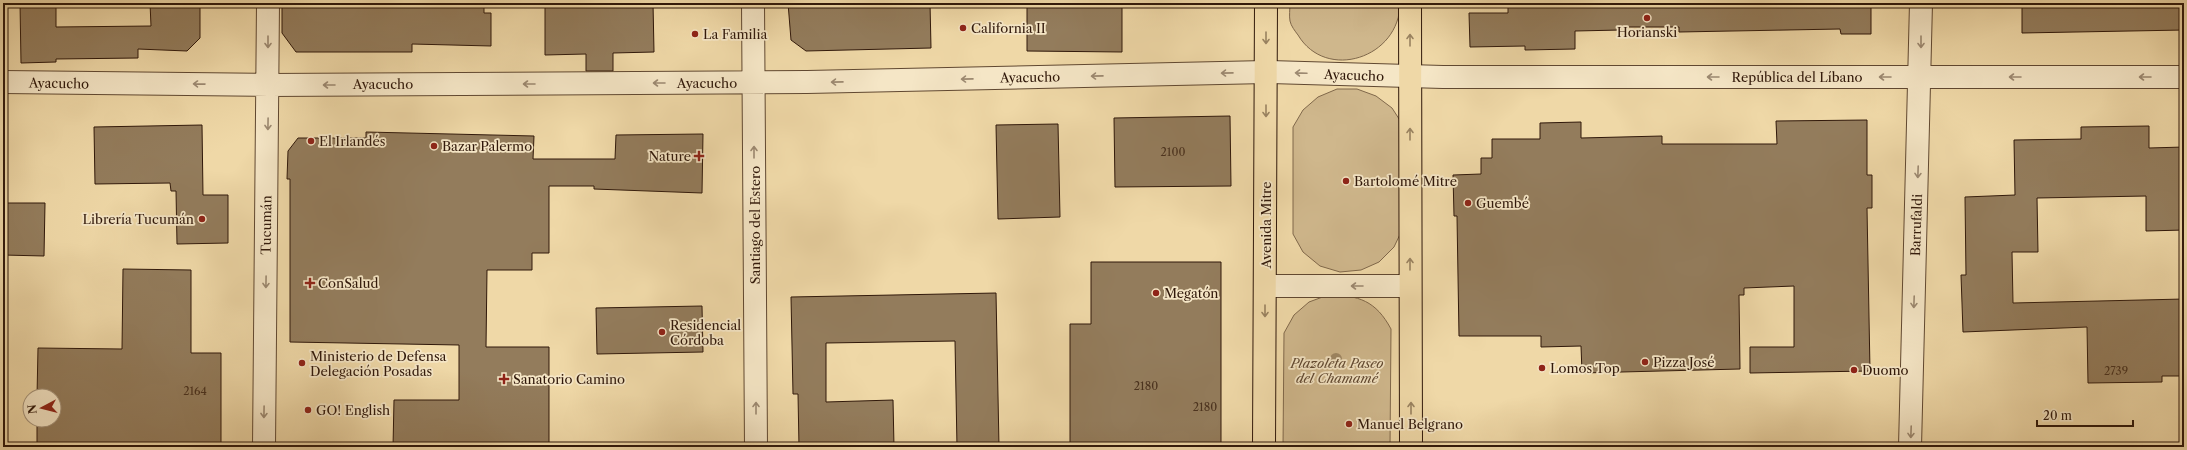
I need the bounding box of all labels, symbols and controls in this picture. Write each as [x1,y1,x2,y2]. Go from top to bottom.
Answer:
marker: Horianski [1642,13,1652,23]
place label: California II [971,20,1046,36]
marker: California II [958,23,968,33]
place label: Horianski [1617,24,1677,40]
place label: La Familia [703,26,767,42]
marker: La Familia [690,29,700,39]
one-way arrow [1262,31,1270,44]
one-way arrow [1406,34,1414,47]
one-way arrow [264,35,272,48]
one-way arrow [1917,35,1925,48]
street label: Ayacucho [1323,66,1384,84]
street label: Ayacucho [999,68,1060,86]
one-way arrow [1221,69,1234,77]
street label: República del Líbano [1731,69,1863,85]
one-way arrow [1295,70,1308,77]
one-way arrow [1091,72,1104,80]
one-way arrow [1707,73,1720,81]
one-way arrow [1879,73,1892,81]
one-way arrow [2009,73,2022,81]
one-way arrow [2139,73,2152,81]
street label: Ayacucho [28,74,89,92]
street label: Ayacucho [676,75,737,91]
one-way arrow [961,75,974,83]
street label: Ayacucho [352,76,413,92]
one-way arrow [831,78,844,85]
one-way arrow [653,79,666,87]
one-way arrow [193,80,206,88]
one-way arrow [523,80,536,88]
one-way arrow [323,81,336,89]
one-way arrow [1262,104,1270,117]
one-way arrow [264,117,272,130]
one-way arrow [1406,128,1414,141]
place label: El Irlandés [319,133,386,149]
marker: El Irlandés [306,136,316,146]
place label: Bazar Palermo [442,138,532,154]
marker: Bazar Palermo [429,141,439,151]
house number: 2100 [1161,145,1185,159]
one-way arrow [750,146,758,159]
place label: Nature [649,148,691,164]
marker: Nature [694,151,704,161]
one-way arrow [1914,165,1922,178]
street label: Santiago del Estero [747,166,763,284]
place label: Bartolomé Mitre [1354,173,1457,189]
marker: Bartolomé Mitre [1341,176,1351,186]
street label: Avenida Mitre [1258,181,1274,270]
street label: Barrufaldi [1907,194,1925,256]
street label: Tucumán [257,195,275,255]
place label: Guembé [1476,195,1529,211]
marker: Guembé [1463,198,1473,208]
place label: Librería Tucumán [83,211,194,227]
marker: Librería Tucumán [197,214,207,224]
one-way arrow [1406,258,1414,271]
one-way arrow [262,275,270,288]
place label: ConSalud [318,275,379,291]
marker: ConSalud [305,278,315,288]
one-way arrow [1351,282,1364,290]
place label: Megatón [1164,285,1218,301]
marker: Megatón [1151,288,1161,298]
one-way arrow [1911,295,1918,308]
one-way arrow [1262,304,1269,317]
place label: Residencial Córdoba [670,317,741,348]
marker: Residencial Córdoba [657,327,667,337]
place label: Ministerio de Defensa Delegación Posadas [310,348,447,379]
place label: Pizza José [1653,354,1714,370]
park label: Plazoleta Paseo del Chamamé [1290,355,1383,386]
marker: Pizza José [1640,357,1650,367]
marker: Ministerio de Defensa Delegación Posadas [297,358,307,368]
place label: Lomos Top [1550,360,1620,376]
place label: Duomo [1862,362,1909,378]
marker: Lomos Top [1537,363,1547,373]
house number: 2739 [2104,364,2128,378]
marker: Duomo [1849,365,1859,375]
place label: Sanatorio Camino [513,371,625,387]
marker: Sanatorio Camino [498,373,510,385]
house number: 2180 [1134,379,1158,393]
house number: 2164 [183,384,207,398]
north arrow [22,388,62,428]
house number: 2180 [1193,400,1217,414]
place label: GO! English [316,402,390,418]
one-way arrow [752,402,760,415]
one-way arrow [1407,402,1415,415]
scale bar [2037,402,2133,428]
text: N [24,403,40,415]
one-way arrow [260,405,268,418]
marker: GO! English [303,405,313,415]
text: 20 m [2043,408,2072,423]
place label: Manuel Belgrano [1357,416,1463,432]
marker: Manuel Belgrano [1344,419,1354,429]
one-way arrow [1907,425,1915,438]

